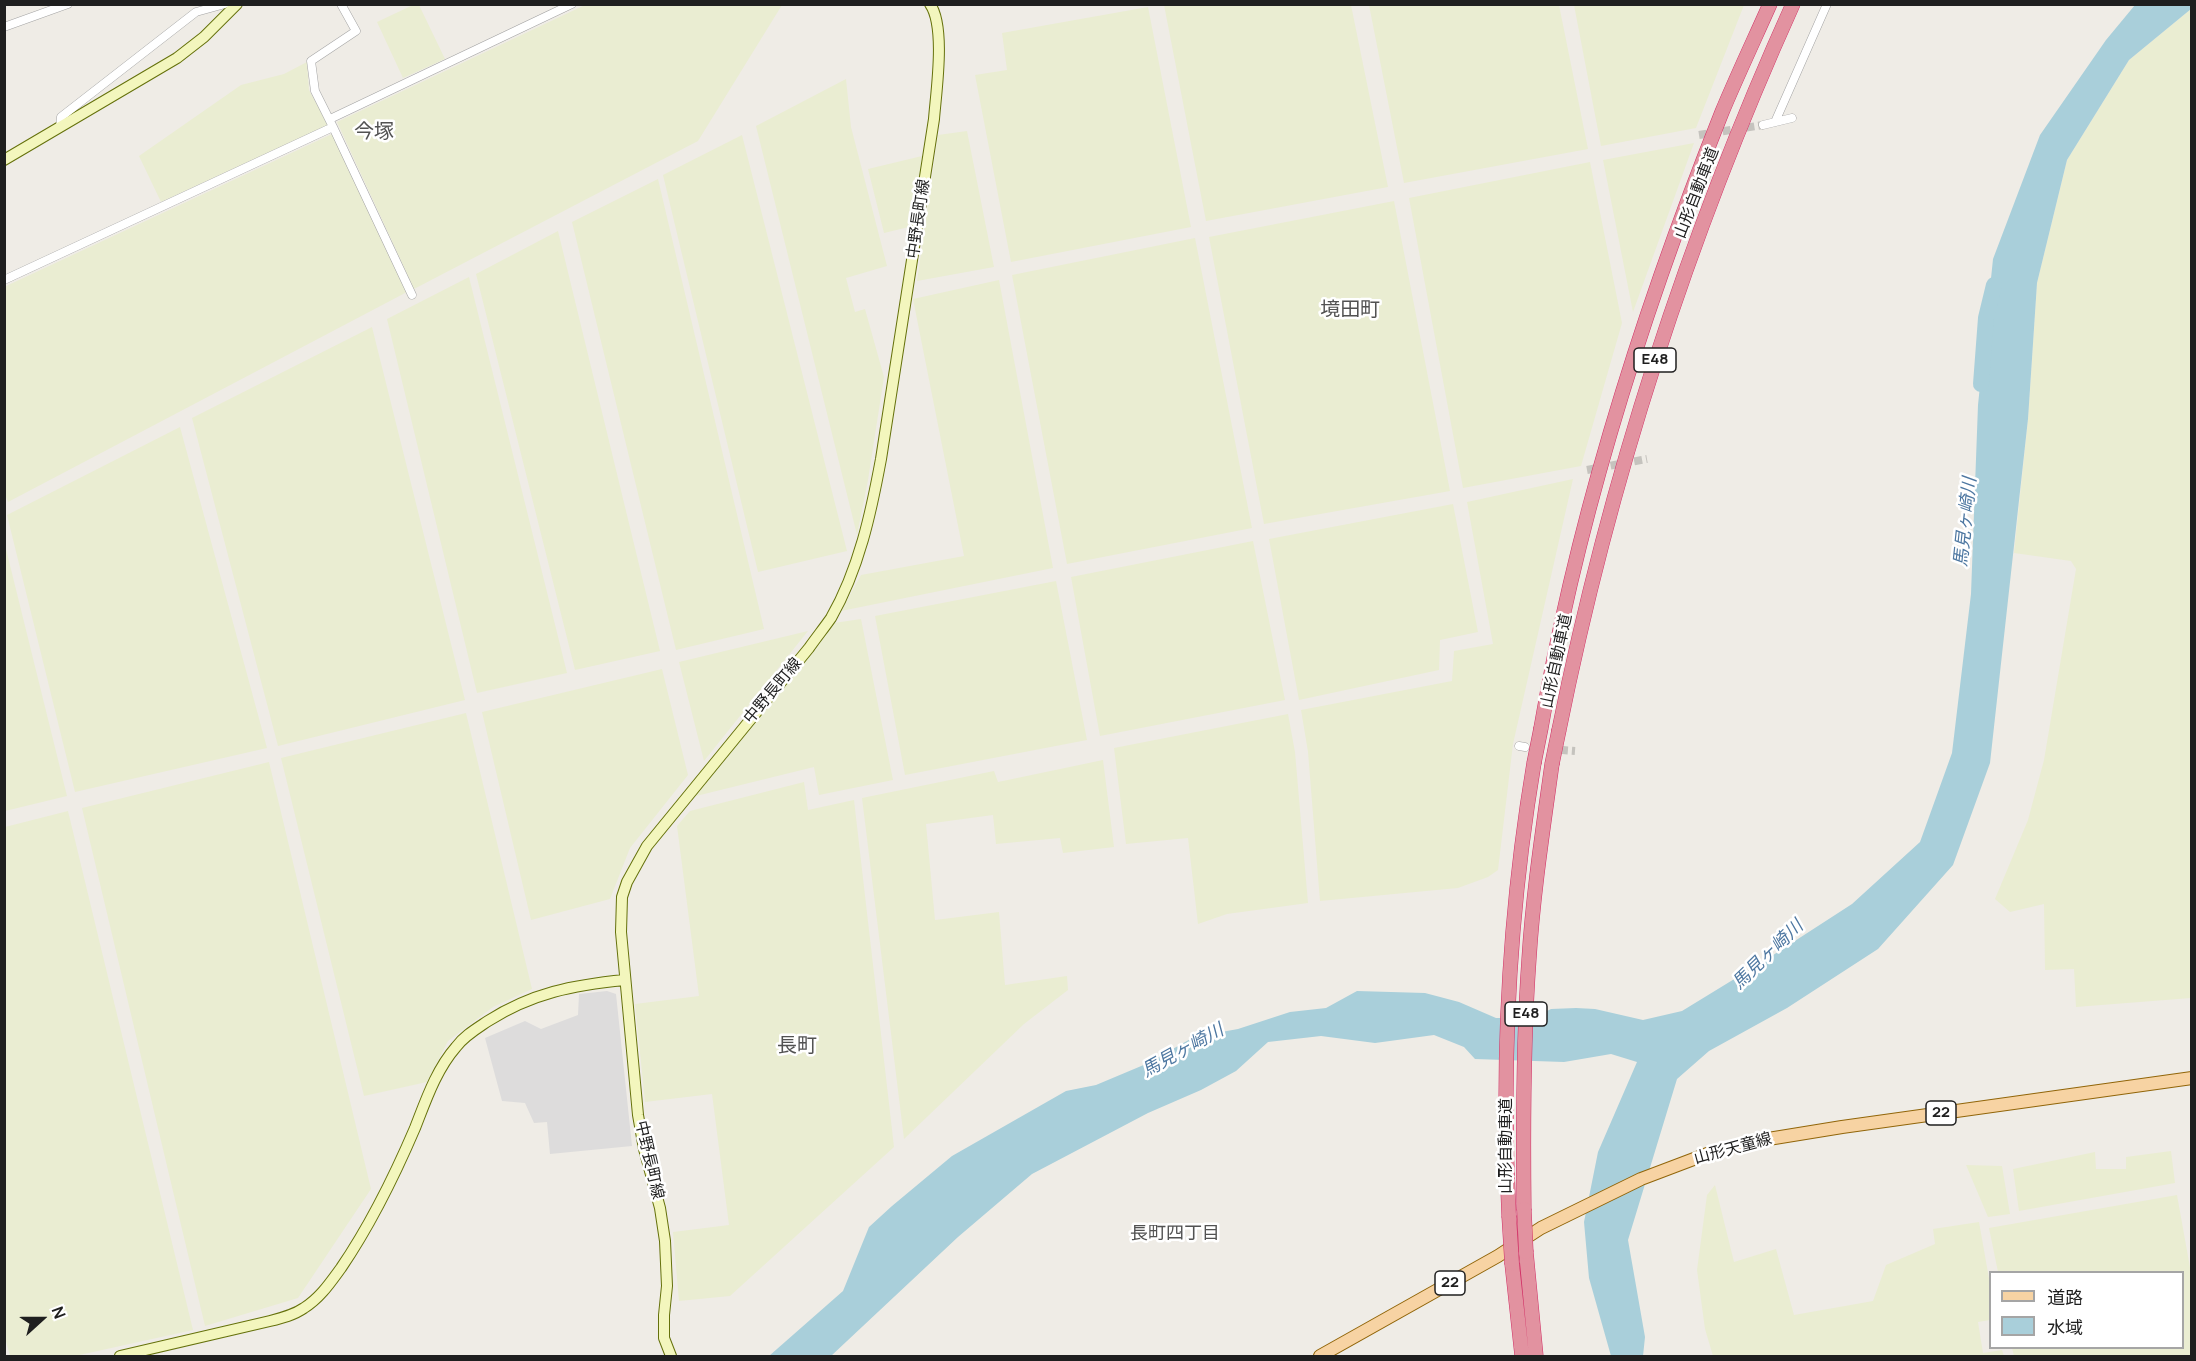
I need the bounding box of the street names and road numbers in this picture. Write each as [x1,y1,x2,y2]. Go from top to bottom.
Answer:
street label: 山形自動車道 [1671,145,1723,241]
street label: 中野長町線 [904,178,934,260]
road number: E48 [1634,348,1676,372]
street label: 山形自動車道 [1538,612,1576,710]
street label: 中野長町線 [740,654,806,728]
road number: E48 [1505,1002,1547,1026]
street label: 山形自動車道 [1497,1098,1517,1194]
road number: 22 [1926,1101,1956,1125]
street label: 中野長町線 [631,1119,667,1201]
street label: 山形天童線 [1692,1129,1774,1169]
road number: 22 [1435,1271,1465,1295]

